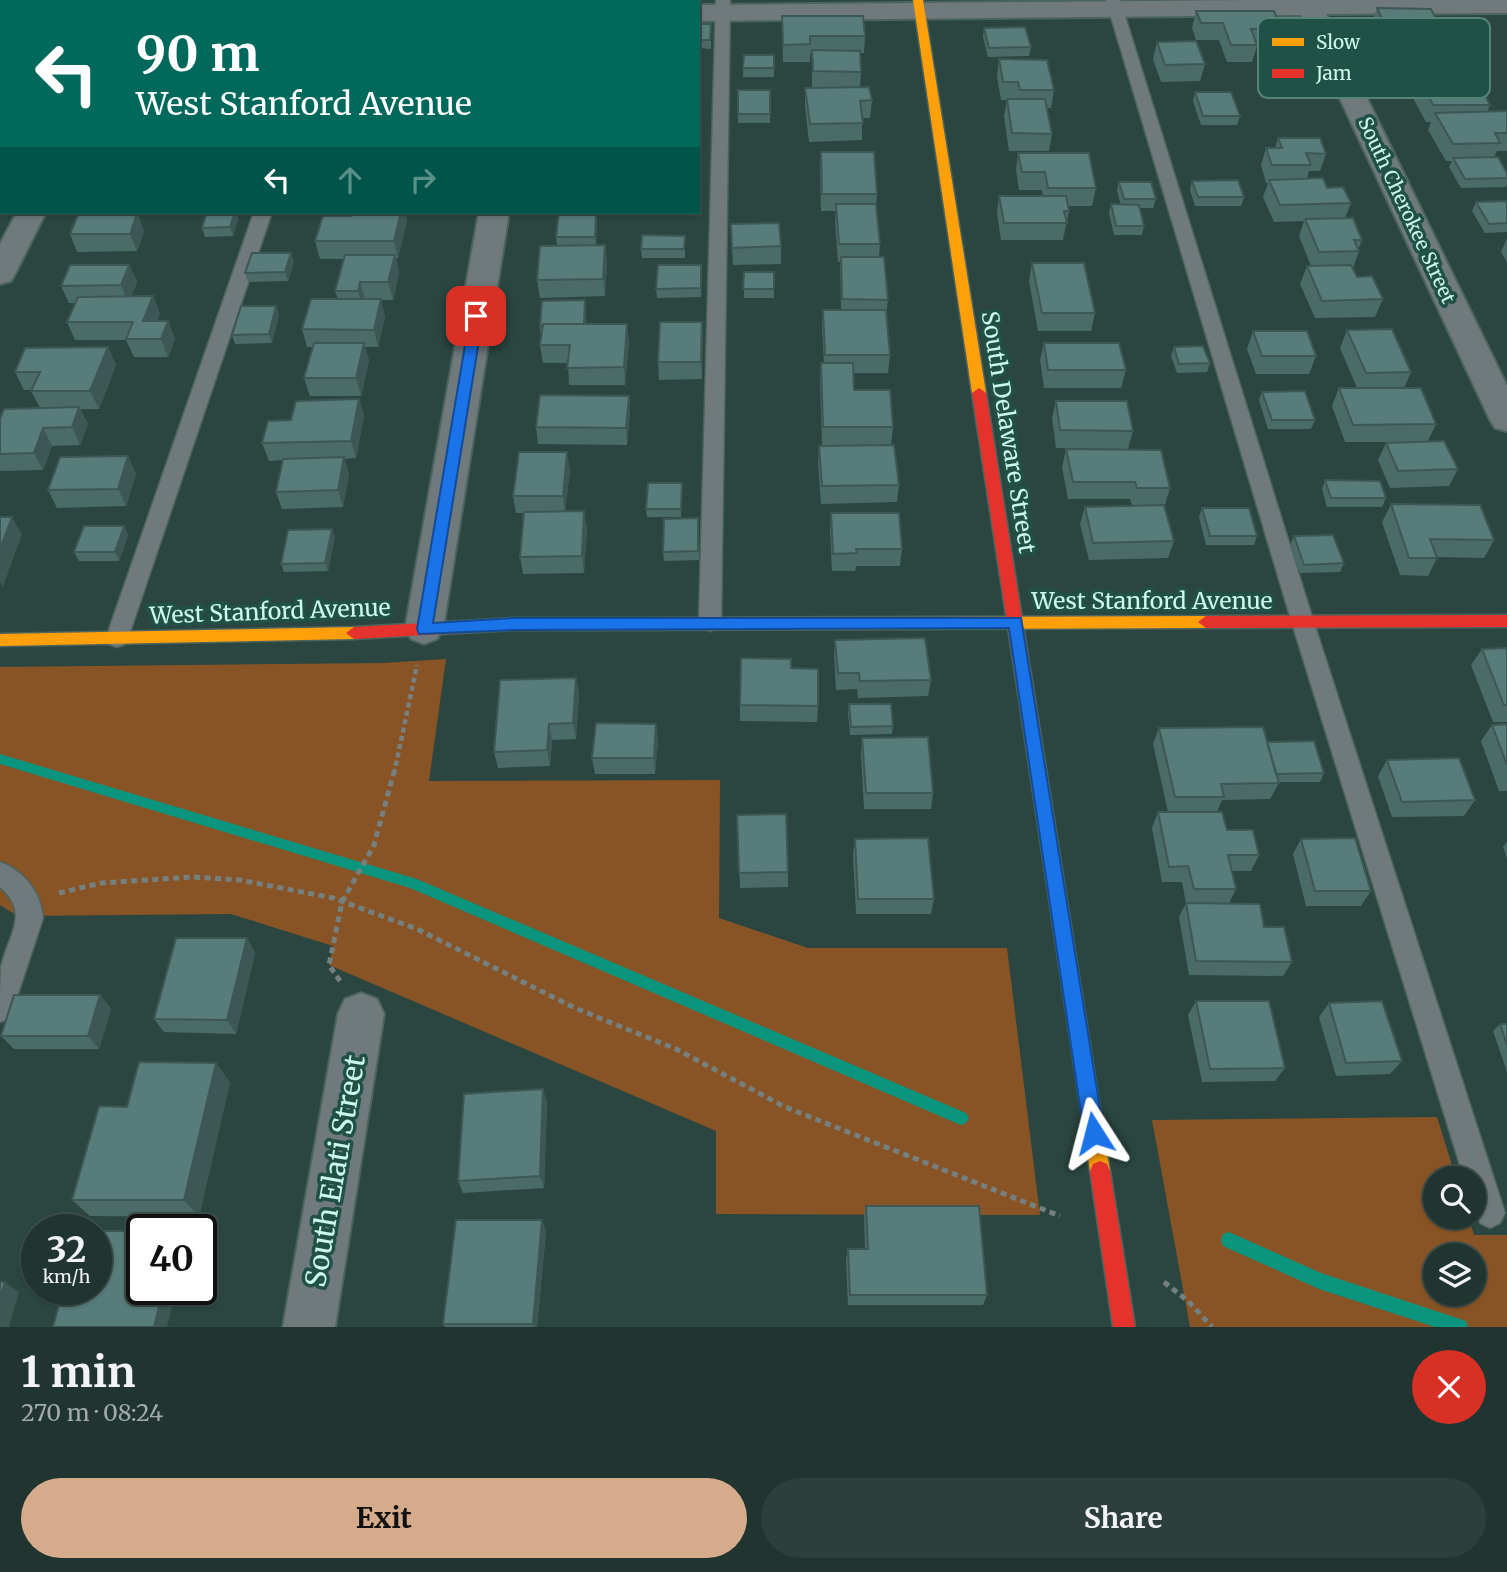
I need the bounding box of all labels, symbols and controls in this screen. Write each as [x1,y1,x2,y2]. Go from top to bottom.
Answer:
legend [1258,18,1490,98]
text: 90 m [136,23,260,84]
icon: left [21,28,112,119]
text: Slow [1316,30,1361,54]
text: Jam [1315,61,1352,85]
text: West Stanford Avenue [136,84,472,124]
street label: South Cherokee Street [1353,113,1461,308]
icon: left [258,161,296,199]
icon: ahead [331,161,369,199]
icon: right [404,161,442,199]
pin [446,286,506,346]
icon: arrive [457,297,495,335]
street label: South Delaware Street [976,309,1042,555]
street label: West Stanford Avenue [1030,586,1273,615]
street label: West Stanford Avenue [148,592,391,630]
street label: South Elati Street [297,1052,373,1290]
position arrow [1057,1096,1131,1170]
map controls [1423,1166,1486,1306]
button: search [1423,1166,1486,1229]
speed limit sign: 40 [126,1214,217,1305]
text: 32 [47,1228,86,1272]
button: layers [1423,1243,1486,1306]
text: km/h [43,1265,90,1288]
text: 1 min [21,1346,135,1398]
button: close [1412,1350,1486,1424]
text: 270 m · 08:24 [21,1398,163,1427]
button: Exit [21,1478,747,1558]
button: Share [761,1478,1486,1558]

